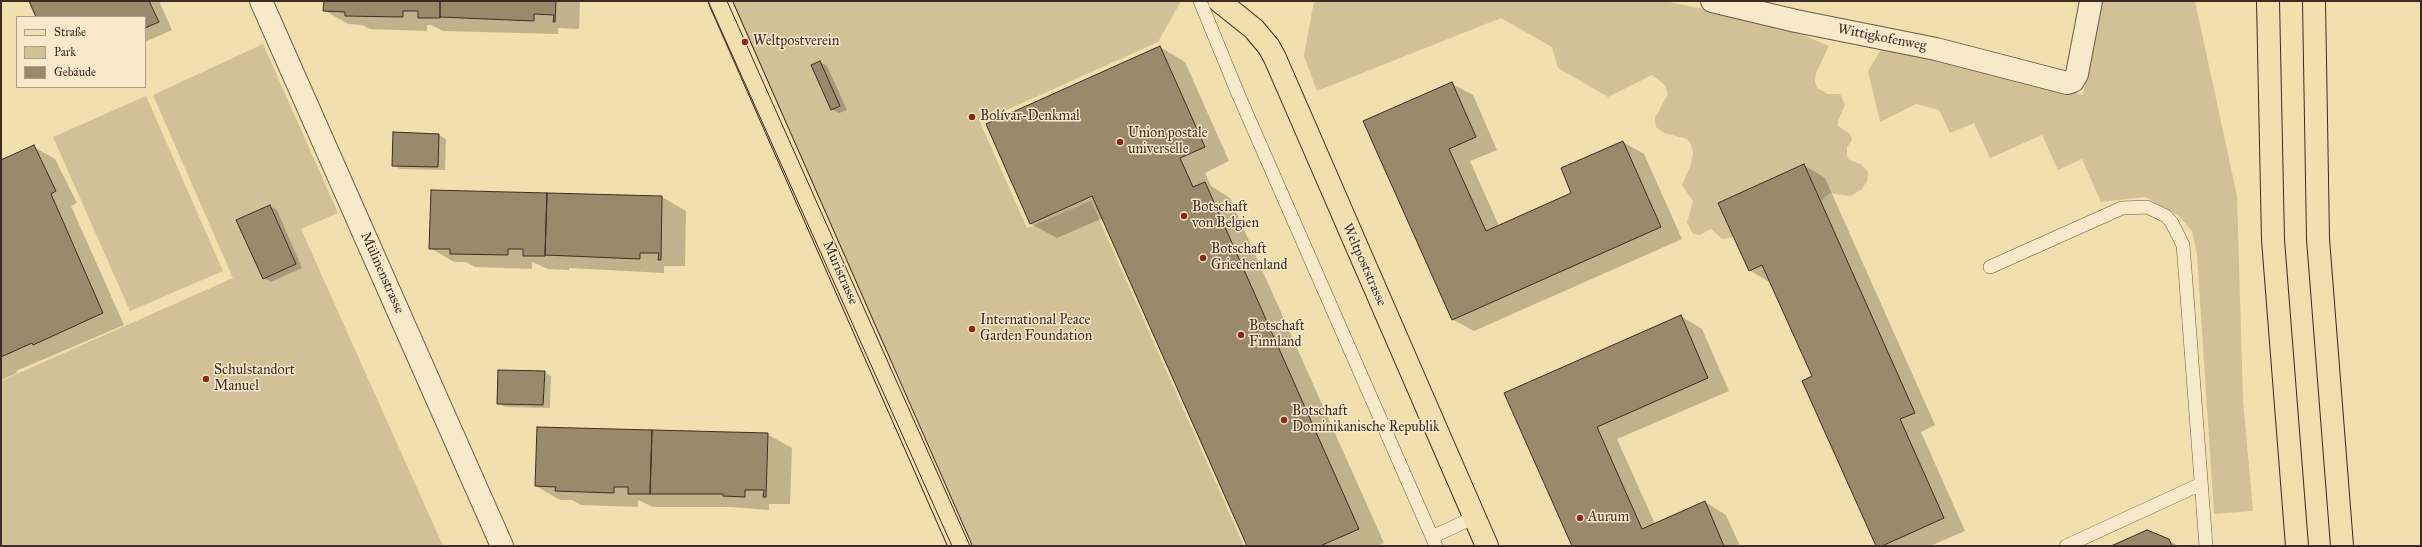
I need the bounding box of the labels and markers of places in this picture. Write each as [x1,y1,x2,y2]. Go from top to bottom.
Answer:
place label: Weltpostverein [753,34,839,50]
marker: Weltpostverein [740,37,750,47]
place label: Bolívar-Denkmal [980,109,1080,125]
marker: Bolívar-Denkmal [967,112,977,122]
place label: Union postale universelle [1128,126,1208,158]
marker: Union postale universelle [1115,137,1125,147]
place label: Botschaft von Belgien [1192,200,1259,232]
marker: Botschaft von Belgien [1179,211,1189,221]
place label: Botschaft Griechenland [1211,242,1287,274]
marker: Botschaft Griechenland [1198,253,1208,263]
place label: International Peace Garden Foundation [980,313,1092,346]
place label: Botschaft Finnland [1249,319,1305,352]
marker: International Peace Garden Foundation [967,324,977,334]
marker: Botschaft Finnland [1236,330,1246,340]
place label: Schulstandort Manuel [214,363,295,396]
marker: Schulstandort Manuel [201,374,211,384]
place label: Botschaft Dominikanische Republik [1292,404,1440,436]
marker: Botschaft Dominikanische Republik [1279,415,1289,425]
place label: Aurum [1588,510,1629,526]
marker: Aurum [1575,513,1585,523]

